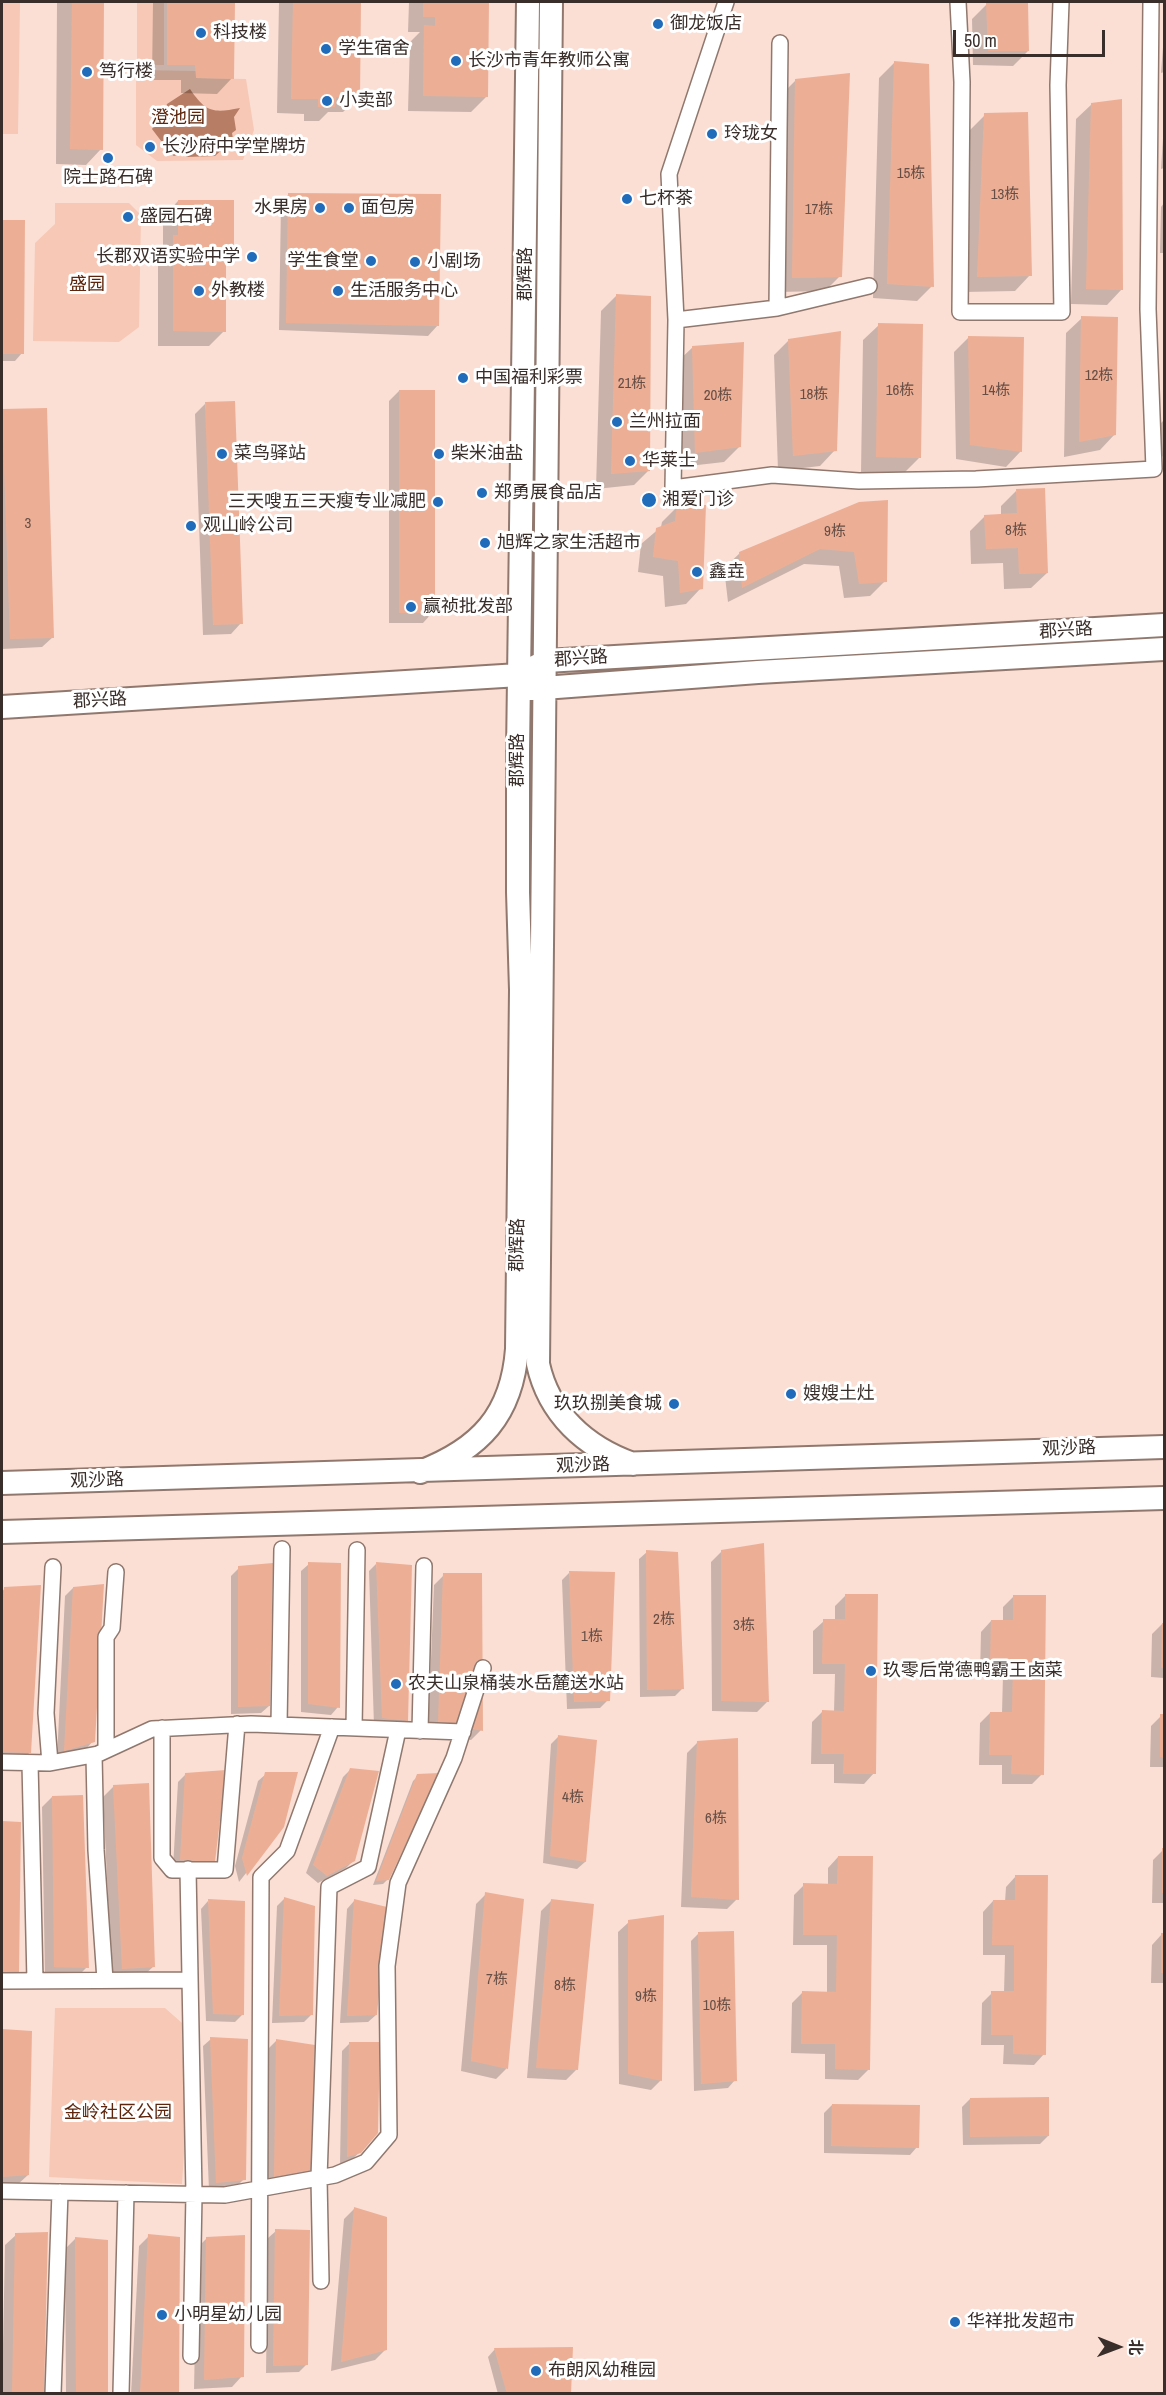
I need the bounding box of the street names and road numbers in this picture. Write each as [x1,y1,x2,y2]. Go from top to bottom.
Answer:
street label: 郡辉路 [515,247,537,301]
street label: 郡兴路 [1038,618,1094,644]
street label: 郡兴路 [553,646,609,672]
street label: 郡兴路 [72,689,128,713]
street label: 郡辉路 [507,733,529,787]
street label: 郡辉路 [507,1218,529,1272]
street label: 观沙路 [1042,1437,1096,1461]
street label: 观沙路 [556,1454,610,1478]
street label: 观沙路 [70,1469,124,1493]

